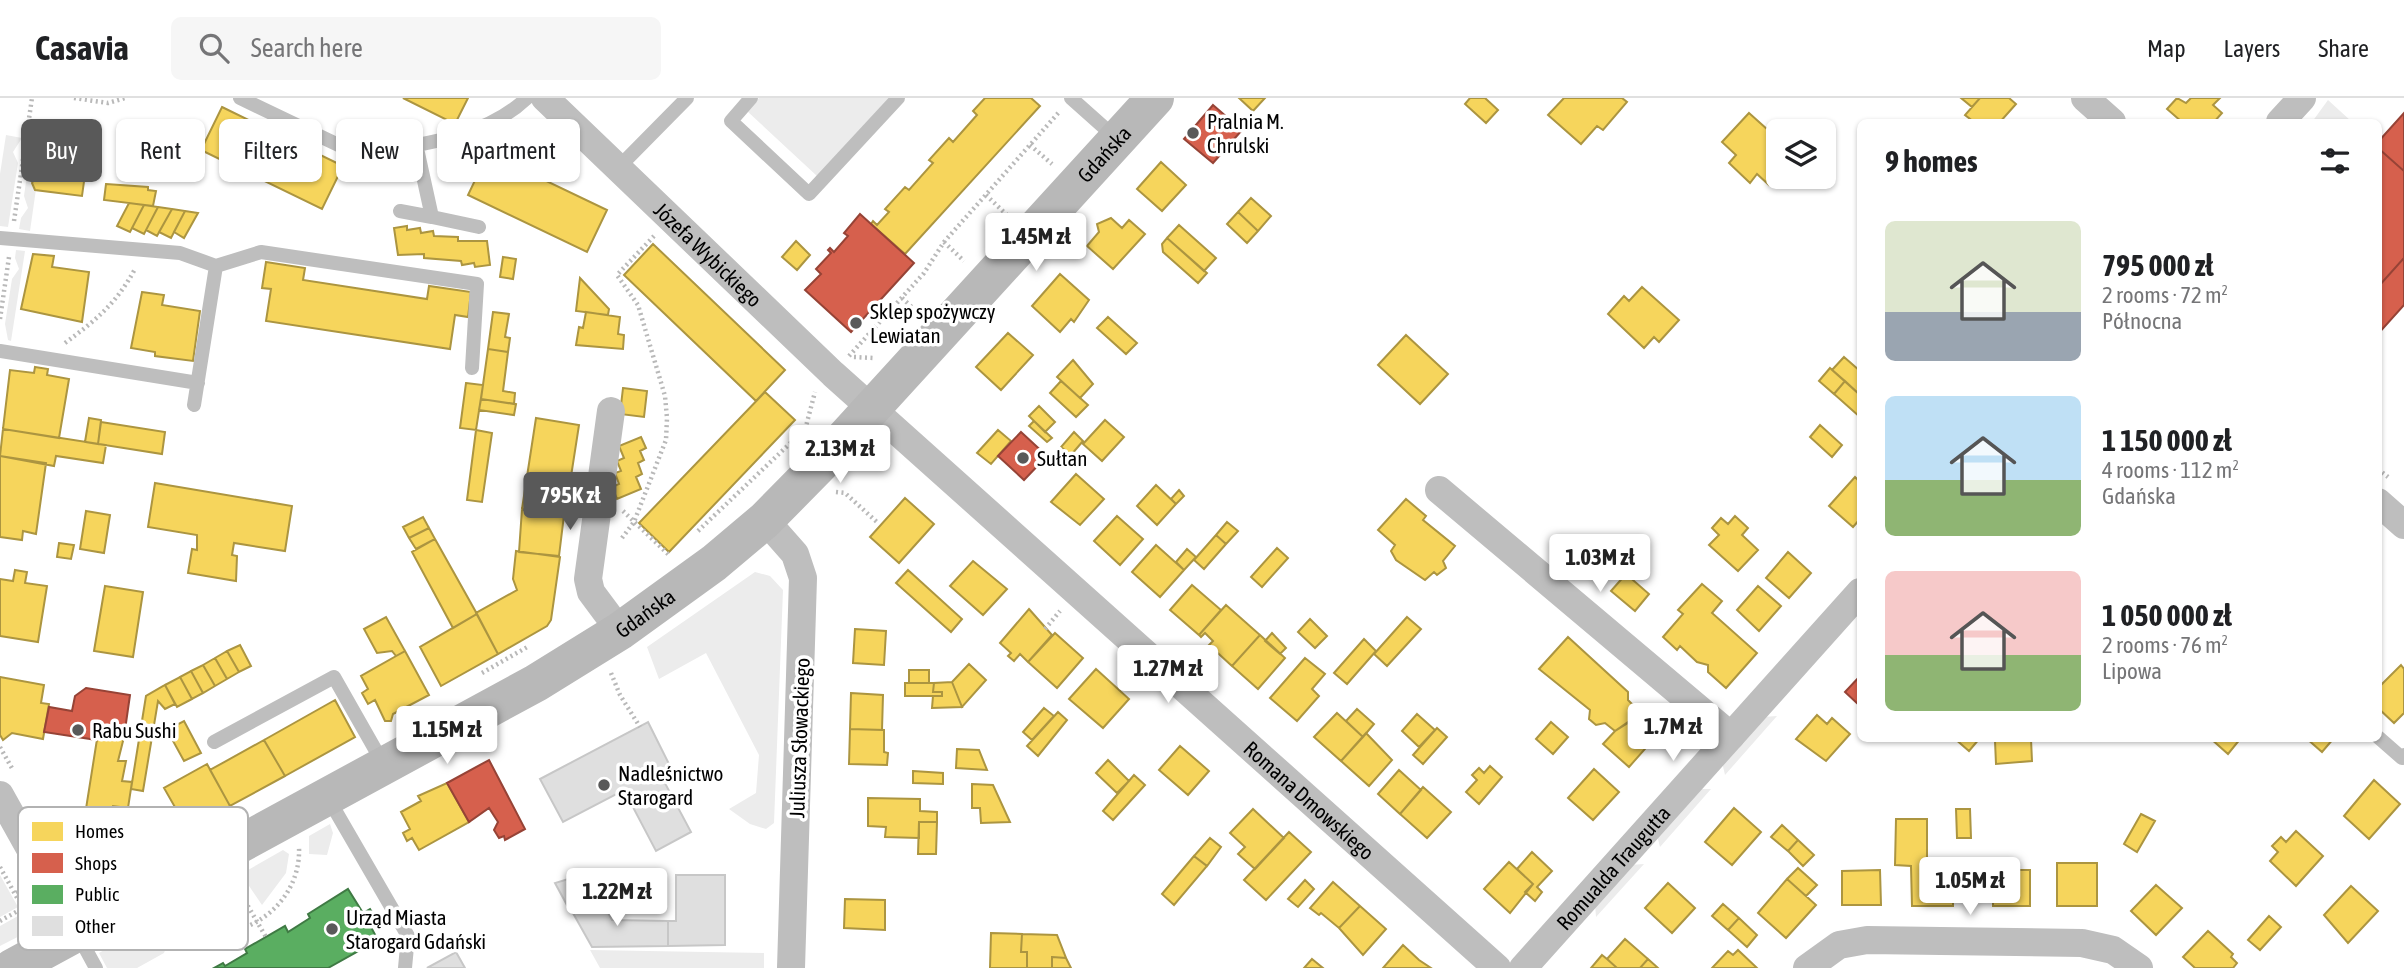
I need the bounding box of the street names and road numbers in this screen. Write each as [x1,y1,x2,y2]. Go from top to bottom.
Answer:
street label: Gdańska [1072,121,1136,187]
street label: Józefa Wybickiego [649,197,767,311]
street label: Gdańska [611,583,679,643]
street label: Juliusza Słowackiego [784,658,814,818]
street label: Romana Dmowskiego [1239,736,1379,864]
street label: Romualda Traugutta [1551,801,1675,934]

